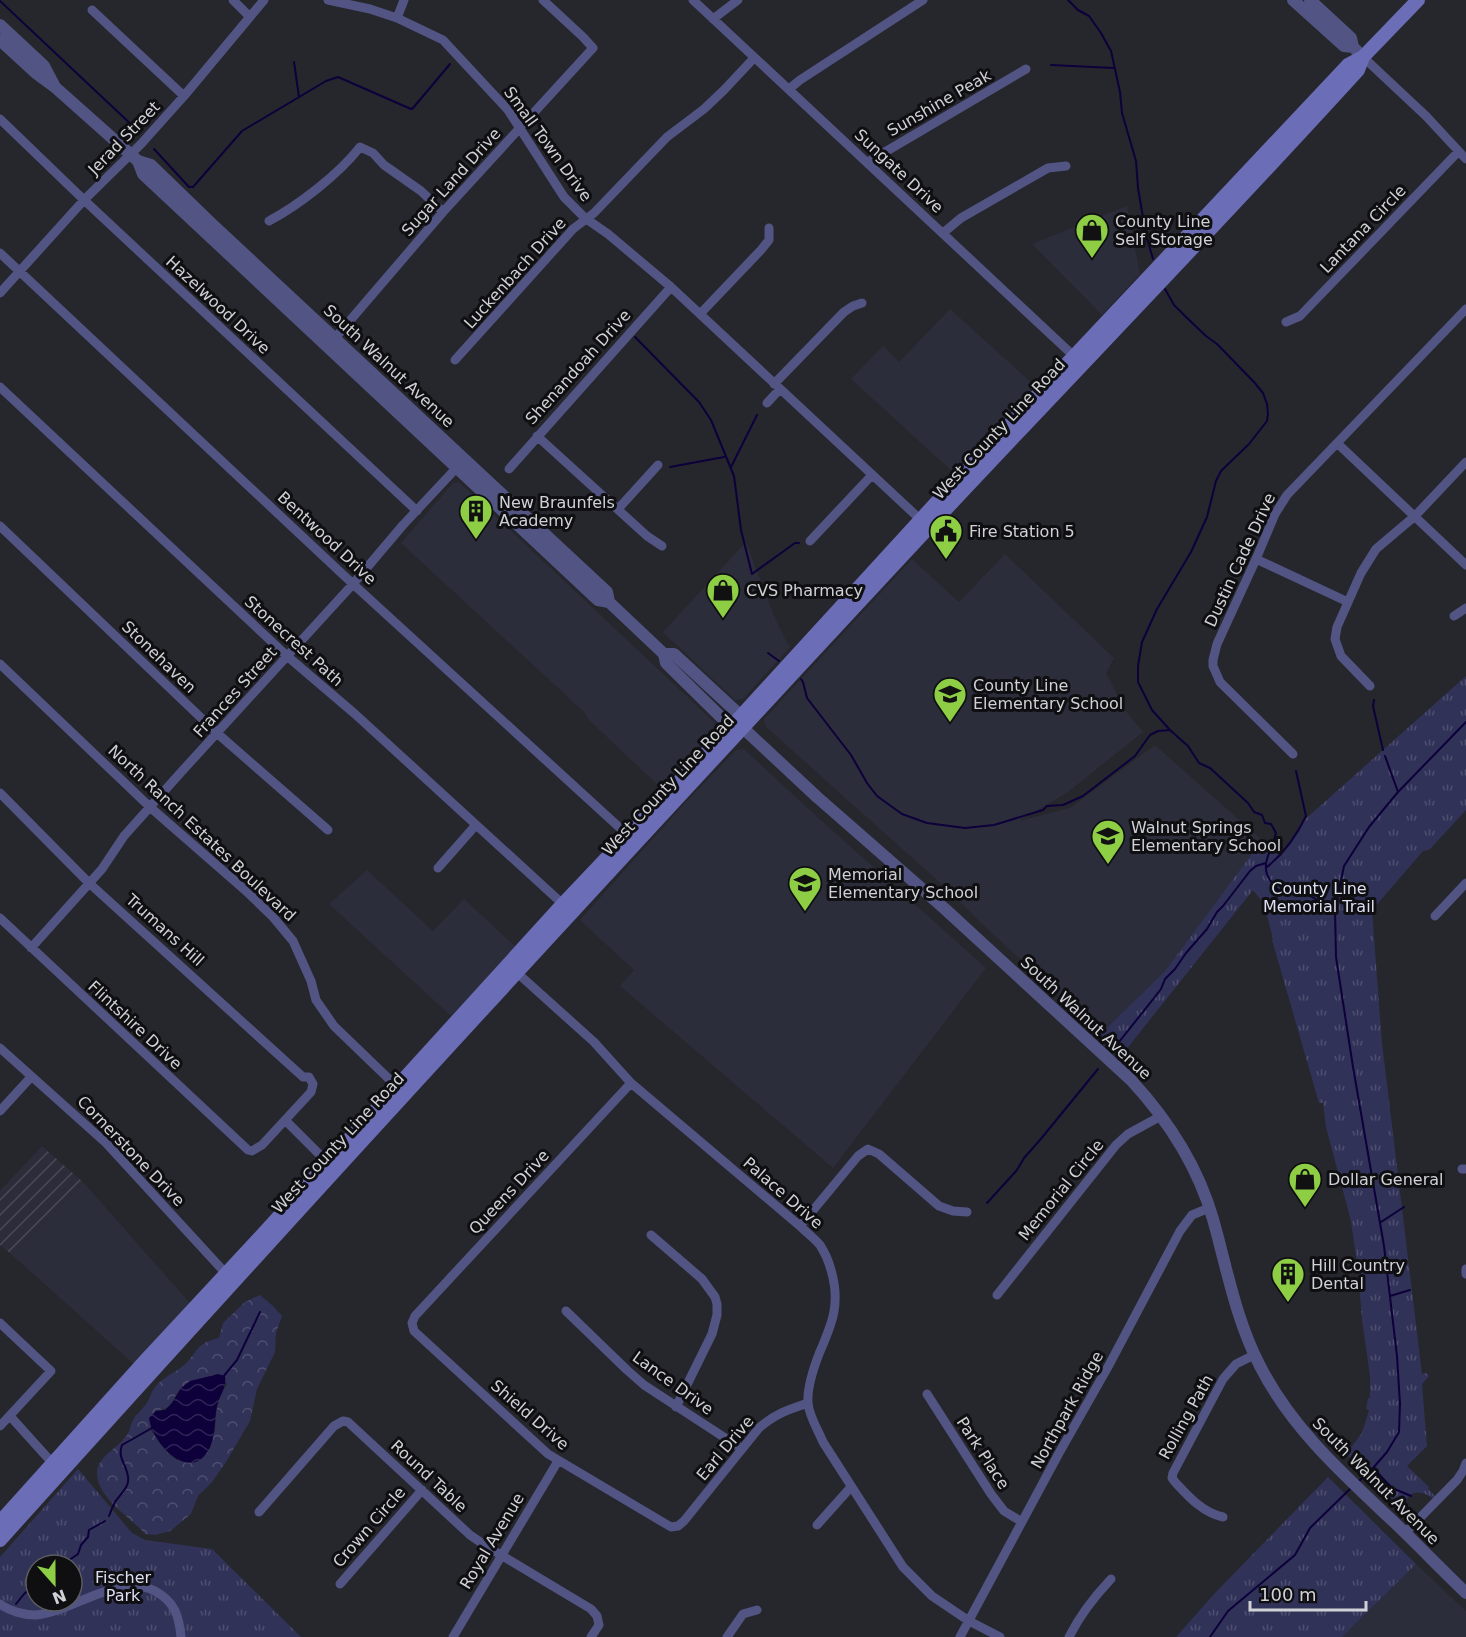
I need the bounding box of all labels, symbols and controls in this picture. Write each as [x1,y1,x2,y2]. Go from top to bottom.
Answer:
street label: Sunshine Peak [884,65,995,140]
street label: Small Town Drive [500,83,596,205]
street label: Jerad Street [84,97,164,179]
street label: Sugar Land Drive [398,124,504,240]
street label: Sungate Drive [851,125,947,217]
street label: Lantana Circle [1316,181,1410,277]
shop icon: County Line Self Storage [1074,212,1110,259]
place label: County Line Self Storage [1115,212,1213,249]
street label: Luckenbach Drive [460,214,570,332]
street label: Hazelwood Drive [162,252,274,358]
street label: South Walnut Avenue [320,300,458,432]
street label: Shenandoah Drive [521,306,635,428]
street label: West County Line Road [929,355,1069,503]
street label: Bentwood Drive [274,487,380,589]
street label: Dustin Cade Drive [1201,490,1279,630]
building icon: New Braunfels Academy [458,493,494,540]
place label: New Braunfels Academy [499,493,615,530]
public building icon: Fire Station 5 [928,513,964,560]
place label: Fire Station 5 [969,522,1075,541]
shop icon: CVS Pharmacy [705,572,741,619]
place label: CVS Pharmacy [746,581,863,600]
street label: Stonecrest Path [241,592,347,690]
street label: Stonehaven [118,617,200,697]
street label: Frances Street [189,643,281,741]
school or university icon: County Line Elementary School [932,676,968,723]
place label: County Line Elementary School [973,676,1123,713]
street label: West County Line Road [598,711,738,859]
street label: North Ranch Estates Boulevard [104,741,300,925]
school or university icon: Walnut Springs Elementary School [1090,818,1126,865]
place label: Walnut Springs Elementary School [1131,818,1281,855]
school or university icon: Memorial Elementary School [787,865,823,912]
place label: Memorial Elementary School [828,865,978,902]
park label: County Line Memorial Trail [1263,879,1375,916]
street label: Trumans Hill [121,889,208,970]
street label: South Walnut Avenue [1017,952,1155,1084]
street label: Flintshire Drive [84,977,186,1073]
street label: West County Line Road [268,1069,408,1217]
street label: Cornerstone Drive [73,1092,189,1210]
street label: Memorial Circle [1015,1136,1107,1244]
street label: Queens Drive [465,1146,553,1238]
street label: Palace Drive [739,1153,827,1233]
shop icon: Dollar General [1287,1161,1323,1208]
place label: Dollar General [1328,1170,1444,1189]
building icon: Hill Country Dental [1270,1256,1306,1303]
place label: Hill Country Dental [1311,1256,1405,1293]
street label: Lance Drive [629,1347,717,1419]
street label: Northpark Ridge [1027,1348,1107,1472]
street label: Rolling Path [1155,1371,1217,1463]
street label: Shield Drive [487,1376,573,1454]
street label: Earl Drive [692,1412,758,1484]
street label: Park Place [953,1413,1013,1493]
street label: South Walnut Avenue [1309,1414,1443,1548]
street label: Round Table [387,1436,471,1516]
street label: Crown Circle [329,1483,409,1571]
street label: Royal Avenue [456,1490,528,1592]
north arrow [24,1553,84,1613]
park label: Fischer Park [95,1568,152,1605]
scale bar [1250,1574,1366,1612]
text: 100 m [1259,1584,1317,1605]
text: N [50,1585,69,1608]

